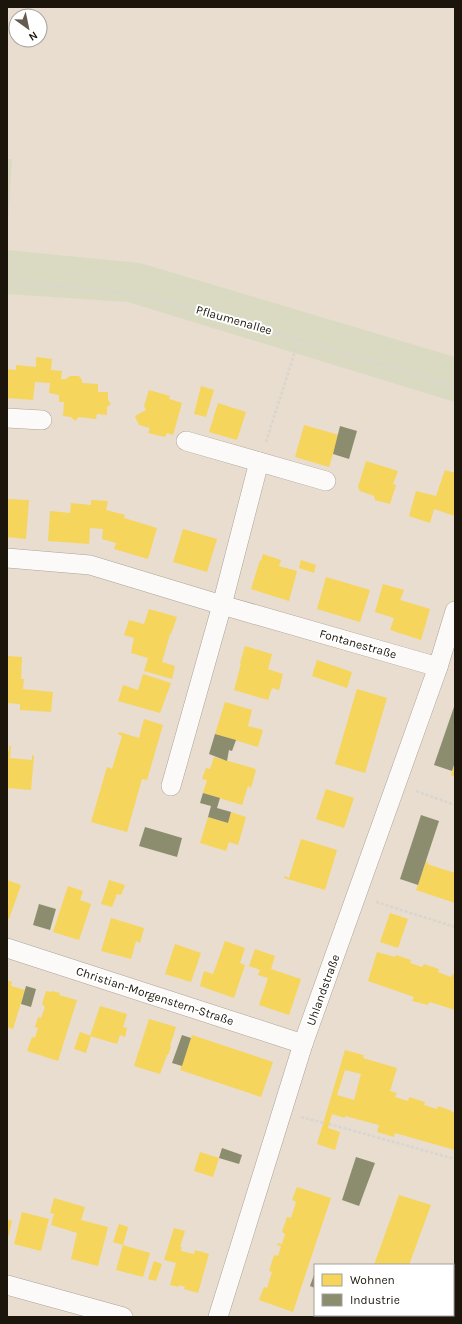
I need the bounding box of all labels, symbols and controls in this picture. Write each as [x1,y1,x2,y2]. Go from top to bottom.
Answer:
north arrow [8,8,48,48]
text: N [26,28,40,44]
street label: Pflaumenallee [194,302,274,338]
street label: Fontanestraße [318,626,398,662]
street label: Uhlandstraße [304,953,342,1027]
street label: Christian-Morgenstern-Straße [74,964,236,1028]
legend [314,1264,454,1316]
text: Wohnen [350,1273,395,1287]
text: Industrie [350,1293,400,1307]

